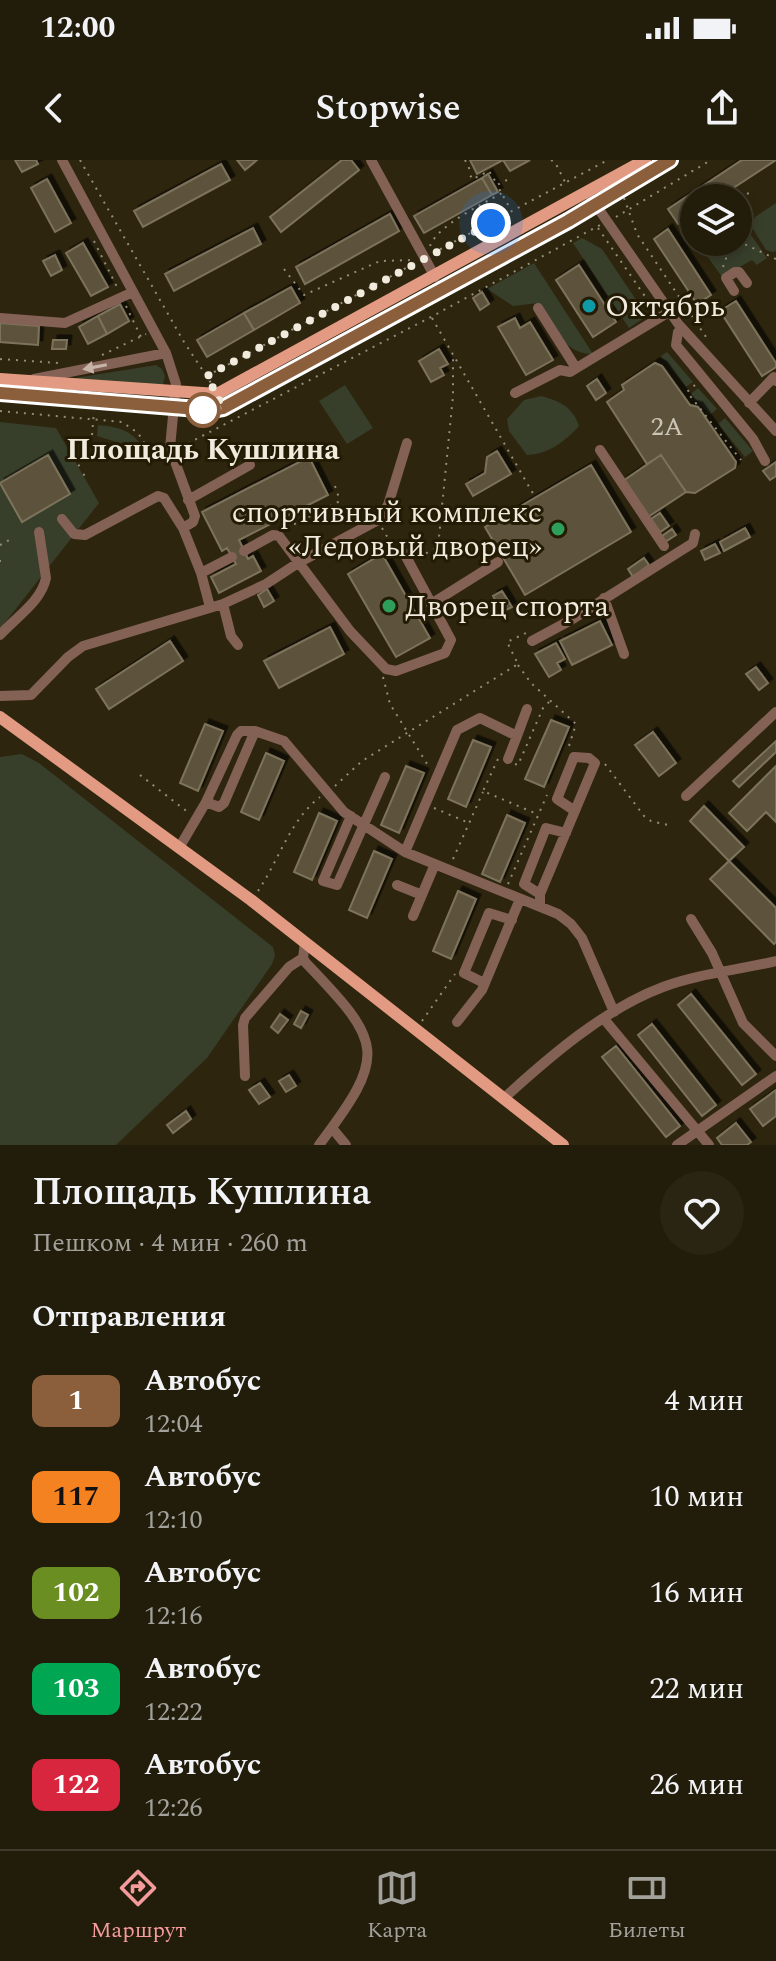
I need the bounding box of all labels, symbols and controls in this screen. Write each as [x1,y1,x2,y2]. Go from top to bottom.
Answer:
text: 12:00 [40,5,115,51]
text: Stopwise [315,81,461,136]
icon: back [32,86,76,130]
icon: share [700,86,744,130]
map controls [680,184,752,256]
button: layers [680,184,752,256]
your location [471,203,511,243]
place label: Октябрь [605,284,725,330]
marker: Октябрь [580,297,598,315]
one-way arrow [83,361,108,374]
marker: Площадь Кушлина [186,393,220,427]
house number: 2А [651,407,683,447]
place label: Площадь Кушлина [66,427,340,473]
place label: спортивный комплекс «Ледовый дворец» [232,490,542,570]
marker: спортивный комплекс «Ледовый дворец» [549,520,567,538]
place label: Дворец спорта [405,584,609,630]
marker: Дворец спорта [380,597,398,615]
text: Площадь Кушлина [32,1164,371,1222]
button: heart [660,1171,744,1255]
text: Пешком · 4 мин · 260 m [32,1223,308,1263]
text: Отправления [32,1294,226,1340]
text: Автобус [144,1358,261,1404]
text: 4 мин [665,1378,744,1424]
text: 1 [68,1379,84,1422]
text: 12:04 [144,1404,203,1444]
text: Автобус [144,1454,261,1500]
text: 10 мин [650,1474,744,1520]
text: 117 [52,1475,100,1518]
text: 12:10 [144,1500,203,1540]
text: Автобус [144,1550,261,1596]
text: 16 мин [650,1570,744,1616]
text: 102 [52,1571,100,1614]
text: 12:16 [144,1596,203,1636]
text: Автобус [144,1646,261,1692]
text: 22 мин [650,1666,744,1712]
text: 103 [52,1667,100,1710]
text: 12:22 [144,1692,203,1732]
text: Автобус [144,1742,261,1788]
text: 26 мин [650,1762,744,1808]
text: 122 [52,1763,100,1806]
text: 12:26 [144,1788,203,1828]
tab: Маршрут [90,1866,186,1947]
tab: Карта [367,1866,427,1947]
tab: Билеты [608,1866,686,1947]

